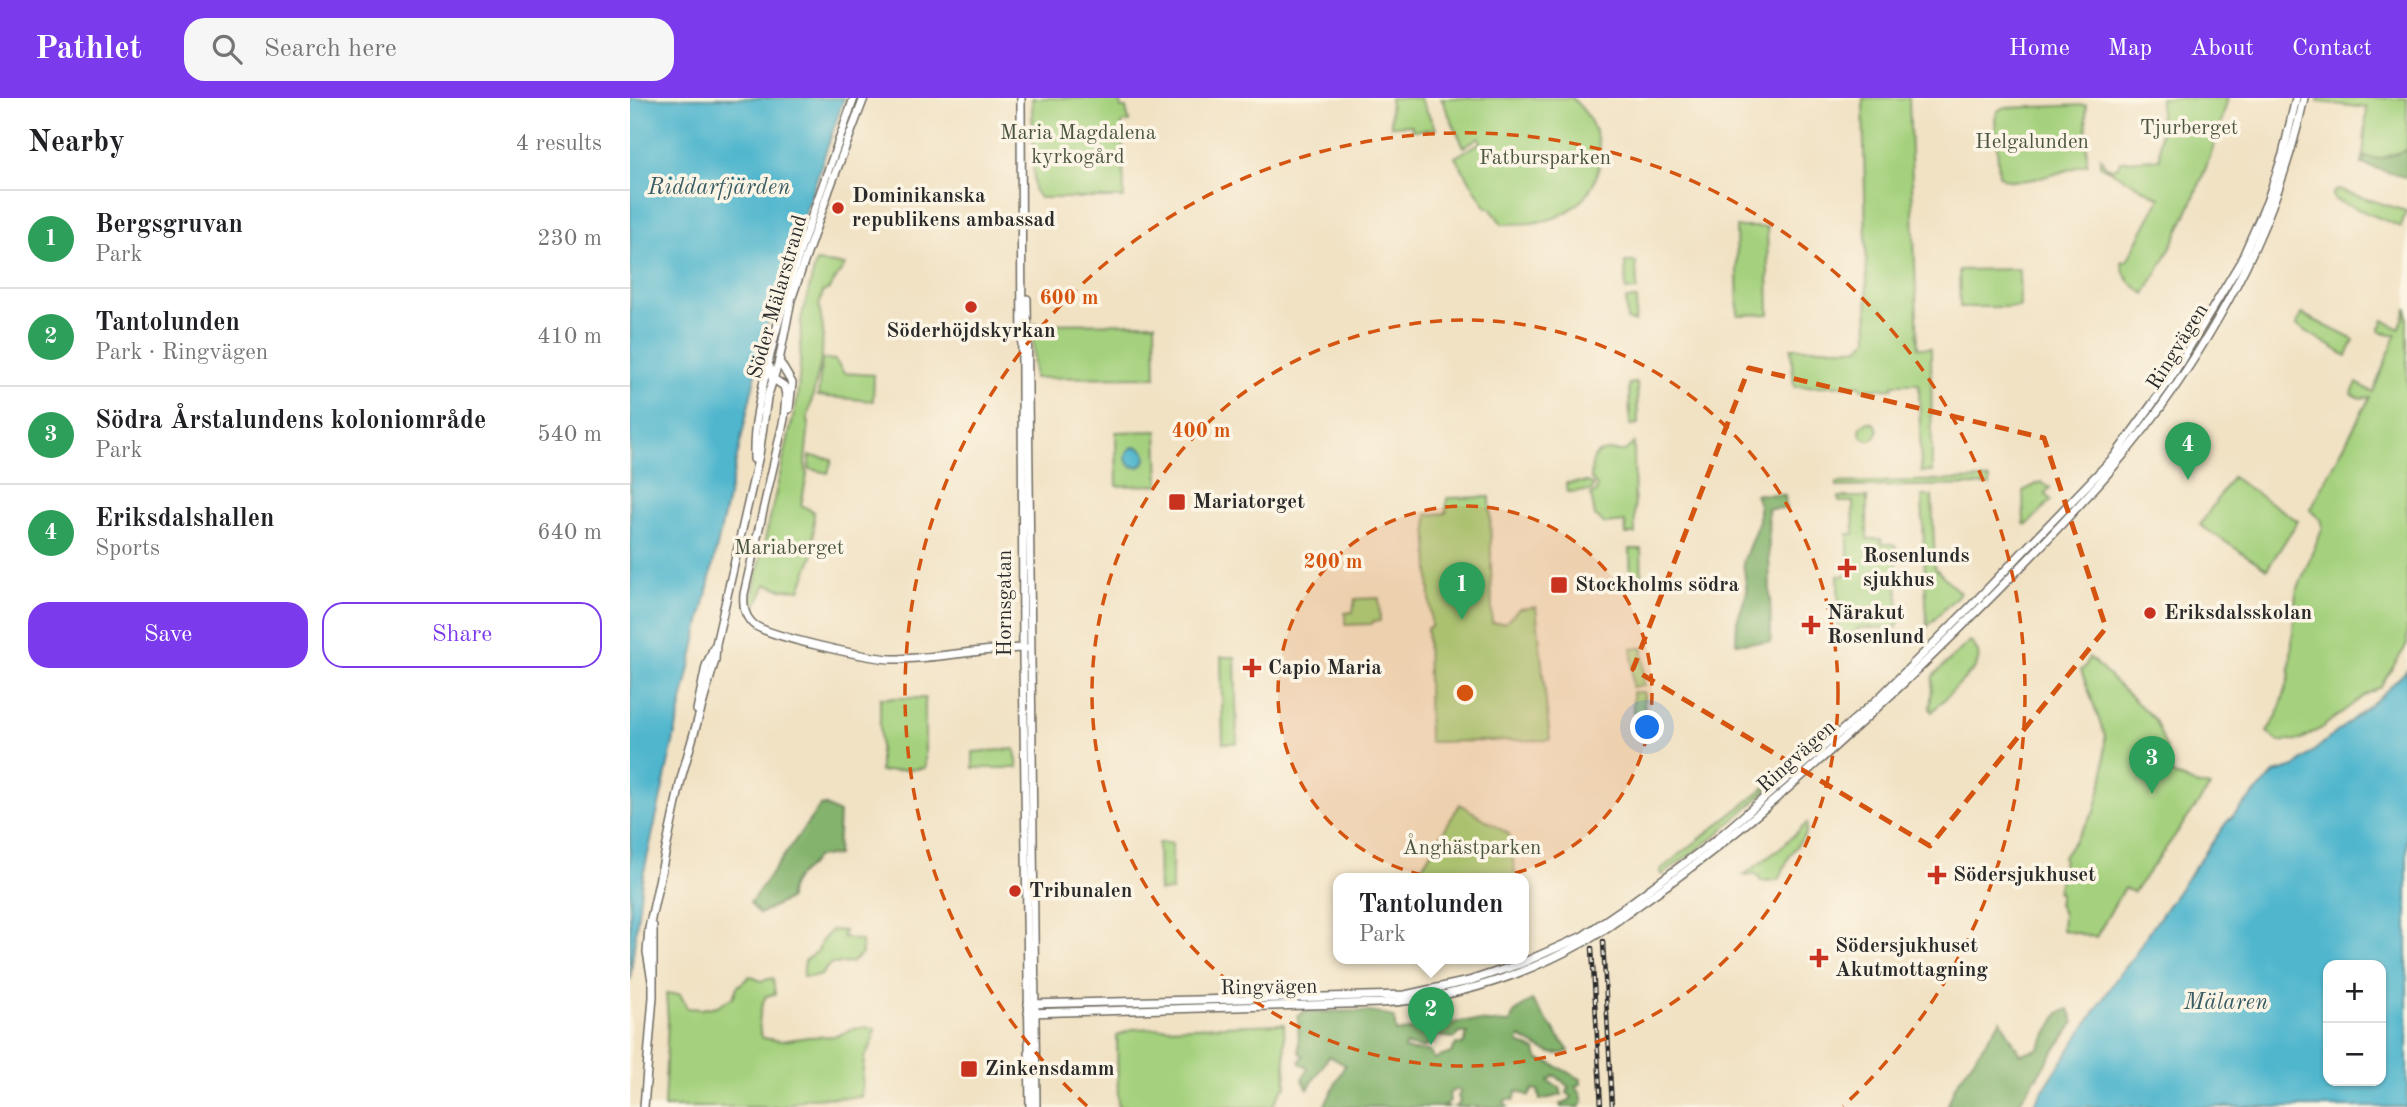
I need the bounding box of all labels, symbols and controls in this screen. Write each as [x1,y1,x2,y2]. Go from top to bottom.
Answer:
search box [184,18,674,81]
icon: search [208,30,246,68]
text: Pathlet [35,33,142,66]
text: Search here [264,36,397,62]
text: Home [2009,37,2070,61]
text: Map [2108,37,2152,61]
text: About [2190,37,2254,61]
text: Contact [2292,37,2372,61]
park label: Tjurberget [2140,118,2238,139]
park label: Maria Magdalena kyrkogård [1000,123,1156,168]
text: Nearby [28,128,125,158]
text: 4 results [516,132,602,155]
park label: Helgalunden [1975,132,2089,153]
park label: Fatbursparken [1479,148,1611,169]
water label: Riddarfjärden [647,176,790,200]
place label: Dominikanska republikens ambassad [852,186,1055,231]
marker: Dominikanska republikens ambassad [830,200,846,216]
text: Bergsgruvan [95,212,243,238]
street label: Söder Mälarstrand [745,213,811,381]
text: 1 [44,227,58,250]
text: 230 m [537,227,602,250]
text: Park [95,243,142,266]
text: 600 m [1039,288,1099,309]
marker: Söderhöjdskyrkan [963,299,979,315]
street label: Ringvägen [2143,300,2213,394]
text: Tantolunden [95,310,240,336]
place label: Söderhöjdskyrkan [886,321,1056,342]
text: 2 [44,325,58,348]
text: 410 m [537,325,602,348]
text: Park · Ringvägen [95,341,268,364]
text: Södra Årstalundens koloniområde [95,408,486,434]
text: 400 m [1171,421,1231,442]
pin: 4 [2165,422,2211,480]
text: 3 [44,423,58,446]
text: 540 m [537,423,602,446]
text: Park [95,439,142,462]
marker: Mariatorget [1167,492,1187,512]
place label: Mariatorget [1193,492,1305,513]
text: Eriksdalshallen [95,506,275,532]
text: 4 [44,521,58,544]
text: 640 m [537,521,602,544]
text: Sports [95,537,160,560]
park label: Mariaberget [734,538,844,559]
place label: Rosenlunds sjukhus [1863,546,1970,591]
street label: Hornsgatan [995,550,1016,656]
text: 200 m [1303,552,1363,573]
marker: Rosenlunds sjukhus [1837,558,1857,578]
pin: 1 [1439,562,1485,620]
marker: Stockholms södra [1549,575,1569,595]
place label: Stockholms södra [1575,575,1739,596]
button: Save [28,602,308,668]
button: Share [322,602,602,668]
place label: Närakut Rosenlund [1827,603,1925,648]
place label: Eriksdalsskolan [2164,603,2312,624]
marker: Eriksdalsskolan [2142,605,2158,621]
marker: Närakut Rosenlund [1801,615,1821,635]
marker: Capio Maria [1242,658,1262,678]
place label: Capio Maria [1268,658,1382,679]
centre of rings [1453,681,1477,705]
your location [1630,710,1664,744]
street label: Ringvägen [1754,717,1840,797]
pin: 3 [2129,736,2175,794]
park label: Ånghästparken [1403,833,1541,859]
marker: Södersjukhuset [1927,865,1947,885]
place label: Södersjukhuset [1953,865,2096,886]
popup [1333,873,1529,964]
place label: Tribunalen [1029,881,1132,902]
marker: Tribunalen [1007,883,1023,899]
text: Tantolunden [1359,892,1503,918]
text: Park [1359,923,1406,946]
place label: Södersjukhuset Akutmottagning [1835,936,1988,981]
marker: Södersjukhuset Akutmottagning [1809,948,1829,968]
map controls [2323,960,2386,1086]
button: + [2323,960,2386,1023]
street label: Ringvägen [1220,977,1318,999]
pin: 2 [1408,987,1454,1045]
water label: Mälaren [2183,991,2268,1014]
button: − [2323,1023,2386,1086]
marker: Zinkensdamm [959,1059,979,1079]
place label: Zinkensdamm [985,1059,1115,1080]

